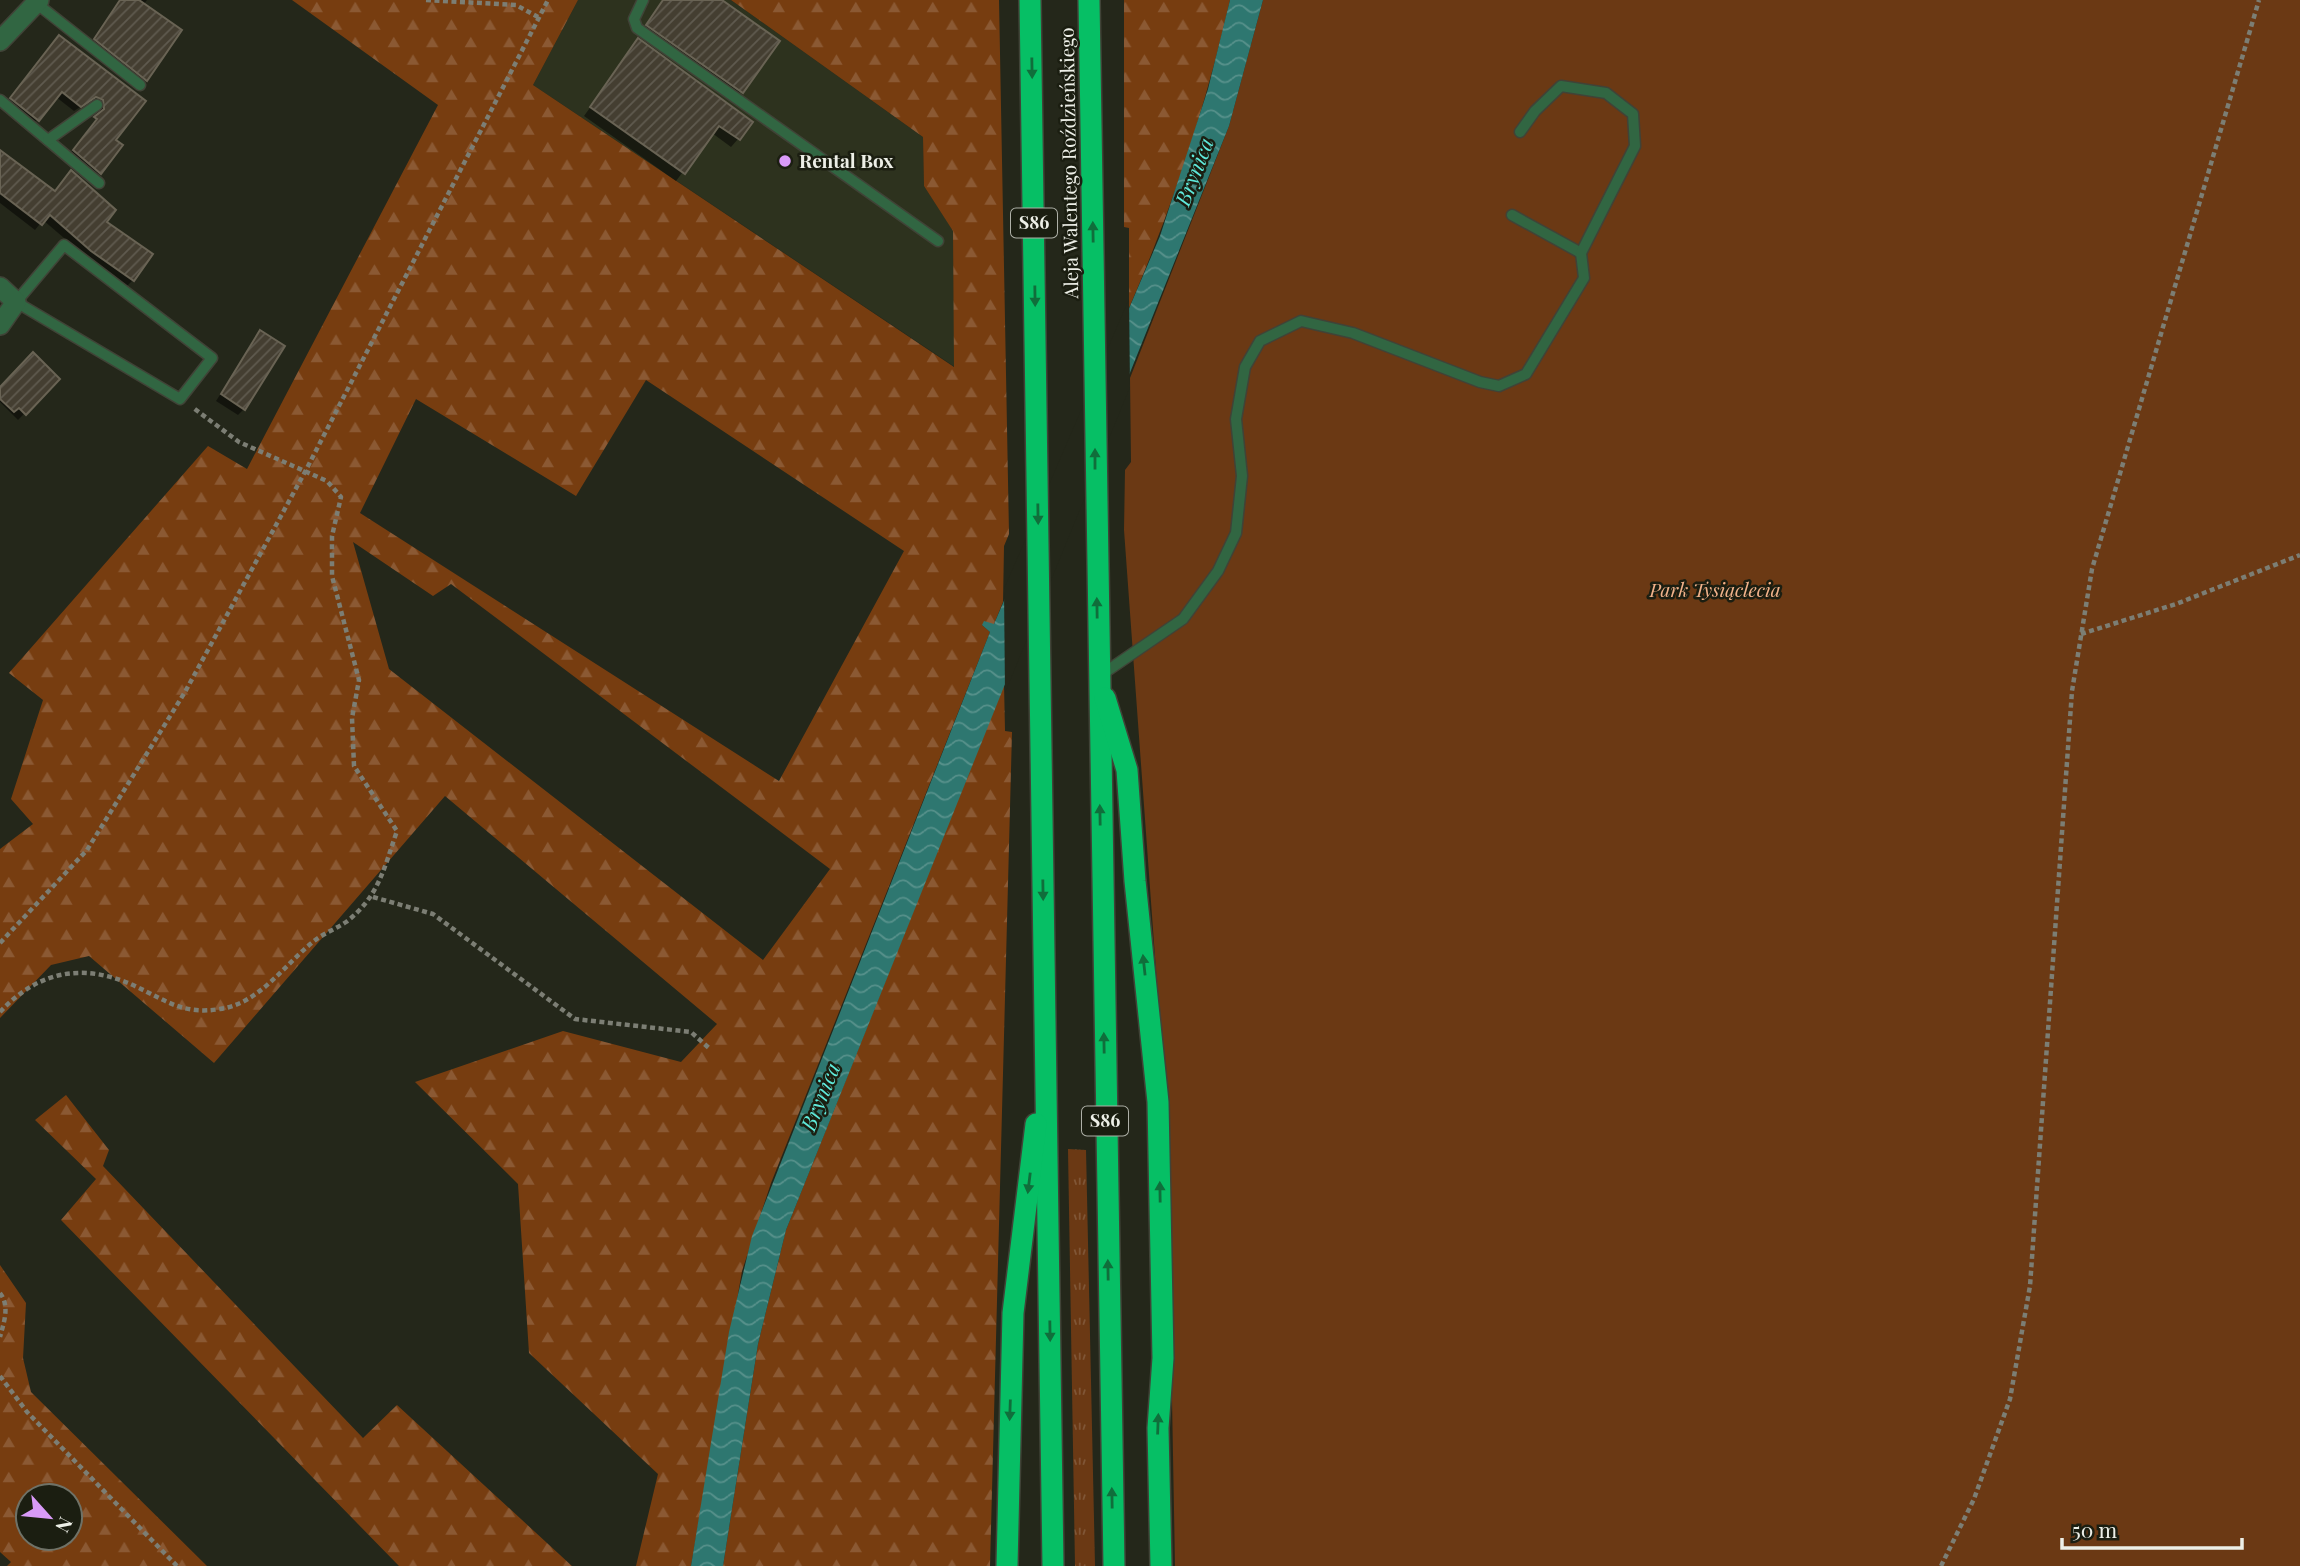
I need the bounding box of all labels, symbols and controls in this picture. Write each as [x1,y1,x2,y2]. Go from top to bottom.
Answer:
street label: Aleja Walentego Roździeńskiego [1053,27,1083,300]
one-way arrow [1026,57,1037,79]
water label: Brynica [1167,133,1219,210]
place label: Rental Box [799,147,894,173]
marker: Rental Box [777,153,793,169]
road number: S86 [1011,208,1057,238]
one-way arrow [1088,221,1099,243]
one-way arrow [1029,285,1041,307]
one-way arrow [1089,448,1101,470]
one-way arrow [1032,503,1044,525]
park label: Park Tysiąclecia [1648,576,1781,602]
one-way arrow [1091,597,1103,619]
one-way arrow [1094,804,1106,826]
one-way arrow [1037,879,1049,901]
one-way arrow [1138,954,1149,976]
one-way arrow [1098,1032,1110,1054]
water label: Brynica [793,1058,845,1135]
road number: S86 [1082,1106,1128,1136]
one-way arrow [1023,1172,1034,1194]
one-way arrow [1154,1180,1166,1202]
one-way arrow [1102,1259,1114,1281]
one-way arrow [1044,1320,1056,1342]
one-way arrow [1005,1399,1016,1421]
one-way arrow [1153,1413,1164,1435]
north arrow [14,1482,84,1552]
one-way arrow [1107,1487,1118,1509]
scale bar [2062,1506,2242,1550]
text: N [50,1513,80,1537]
text: 50 m [2072,1515,2118,1543]

